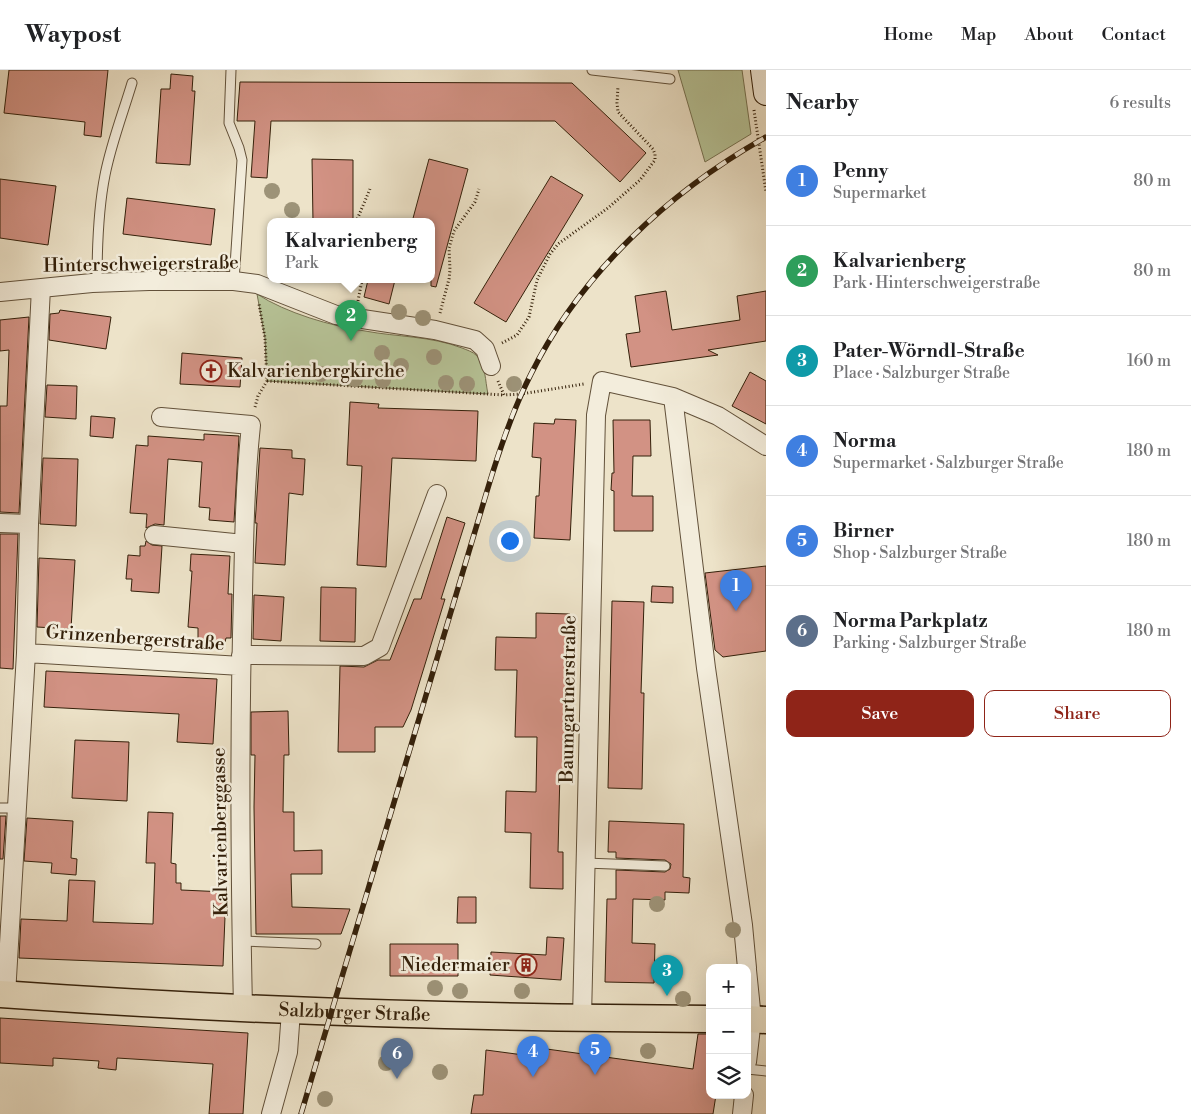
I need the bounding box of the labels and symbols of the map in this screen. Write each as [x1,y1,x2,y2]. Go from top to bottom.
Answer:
street label: Hinterschweigerstraße [43,250,239,278]
pin: 2 [335,300,367,341]
church icon: Kalvarienbergkirche [199,359,223,383]
place label: Kalvarienbergkirche [227,359,405,383]
your location [497,528,523,554]
pin: 1 [720,570,752,611]
street label: Baumgartnerstraße [555,615,581,784]
street label: Grinzenbergerstraße [45,620,225,656]
street label: Kalvarienberggasse [207,747,233,917]
place label: Niedermaier [401,953,510,977]
building icon: Niedermaier [514,953,538,977]
pin: 3 [651,955,683,996]
street label: Salzburger Straße [278,998,431,1027]
pin: 5 [579,1034,611,1075]
pin: 4 [517,1036,549,1077]
pin: 6 [381,1038,413,1079]

